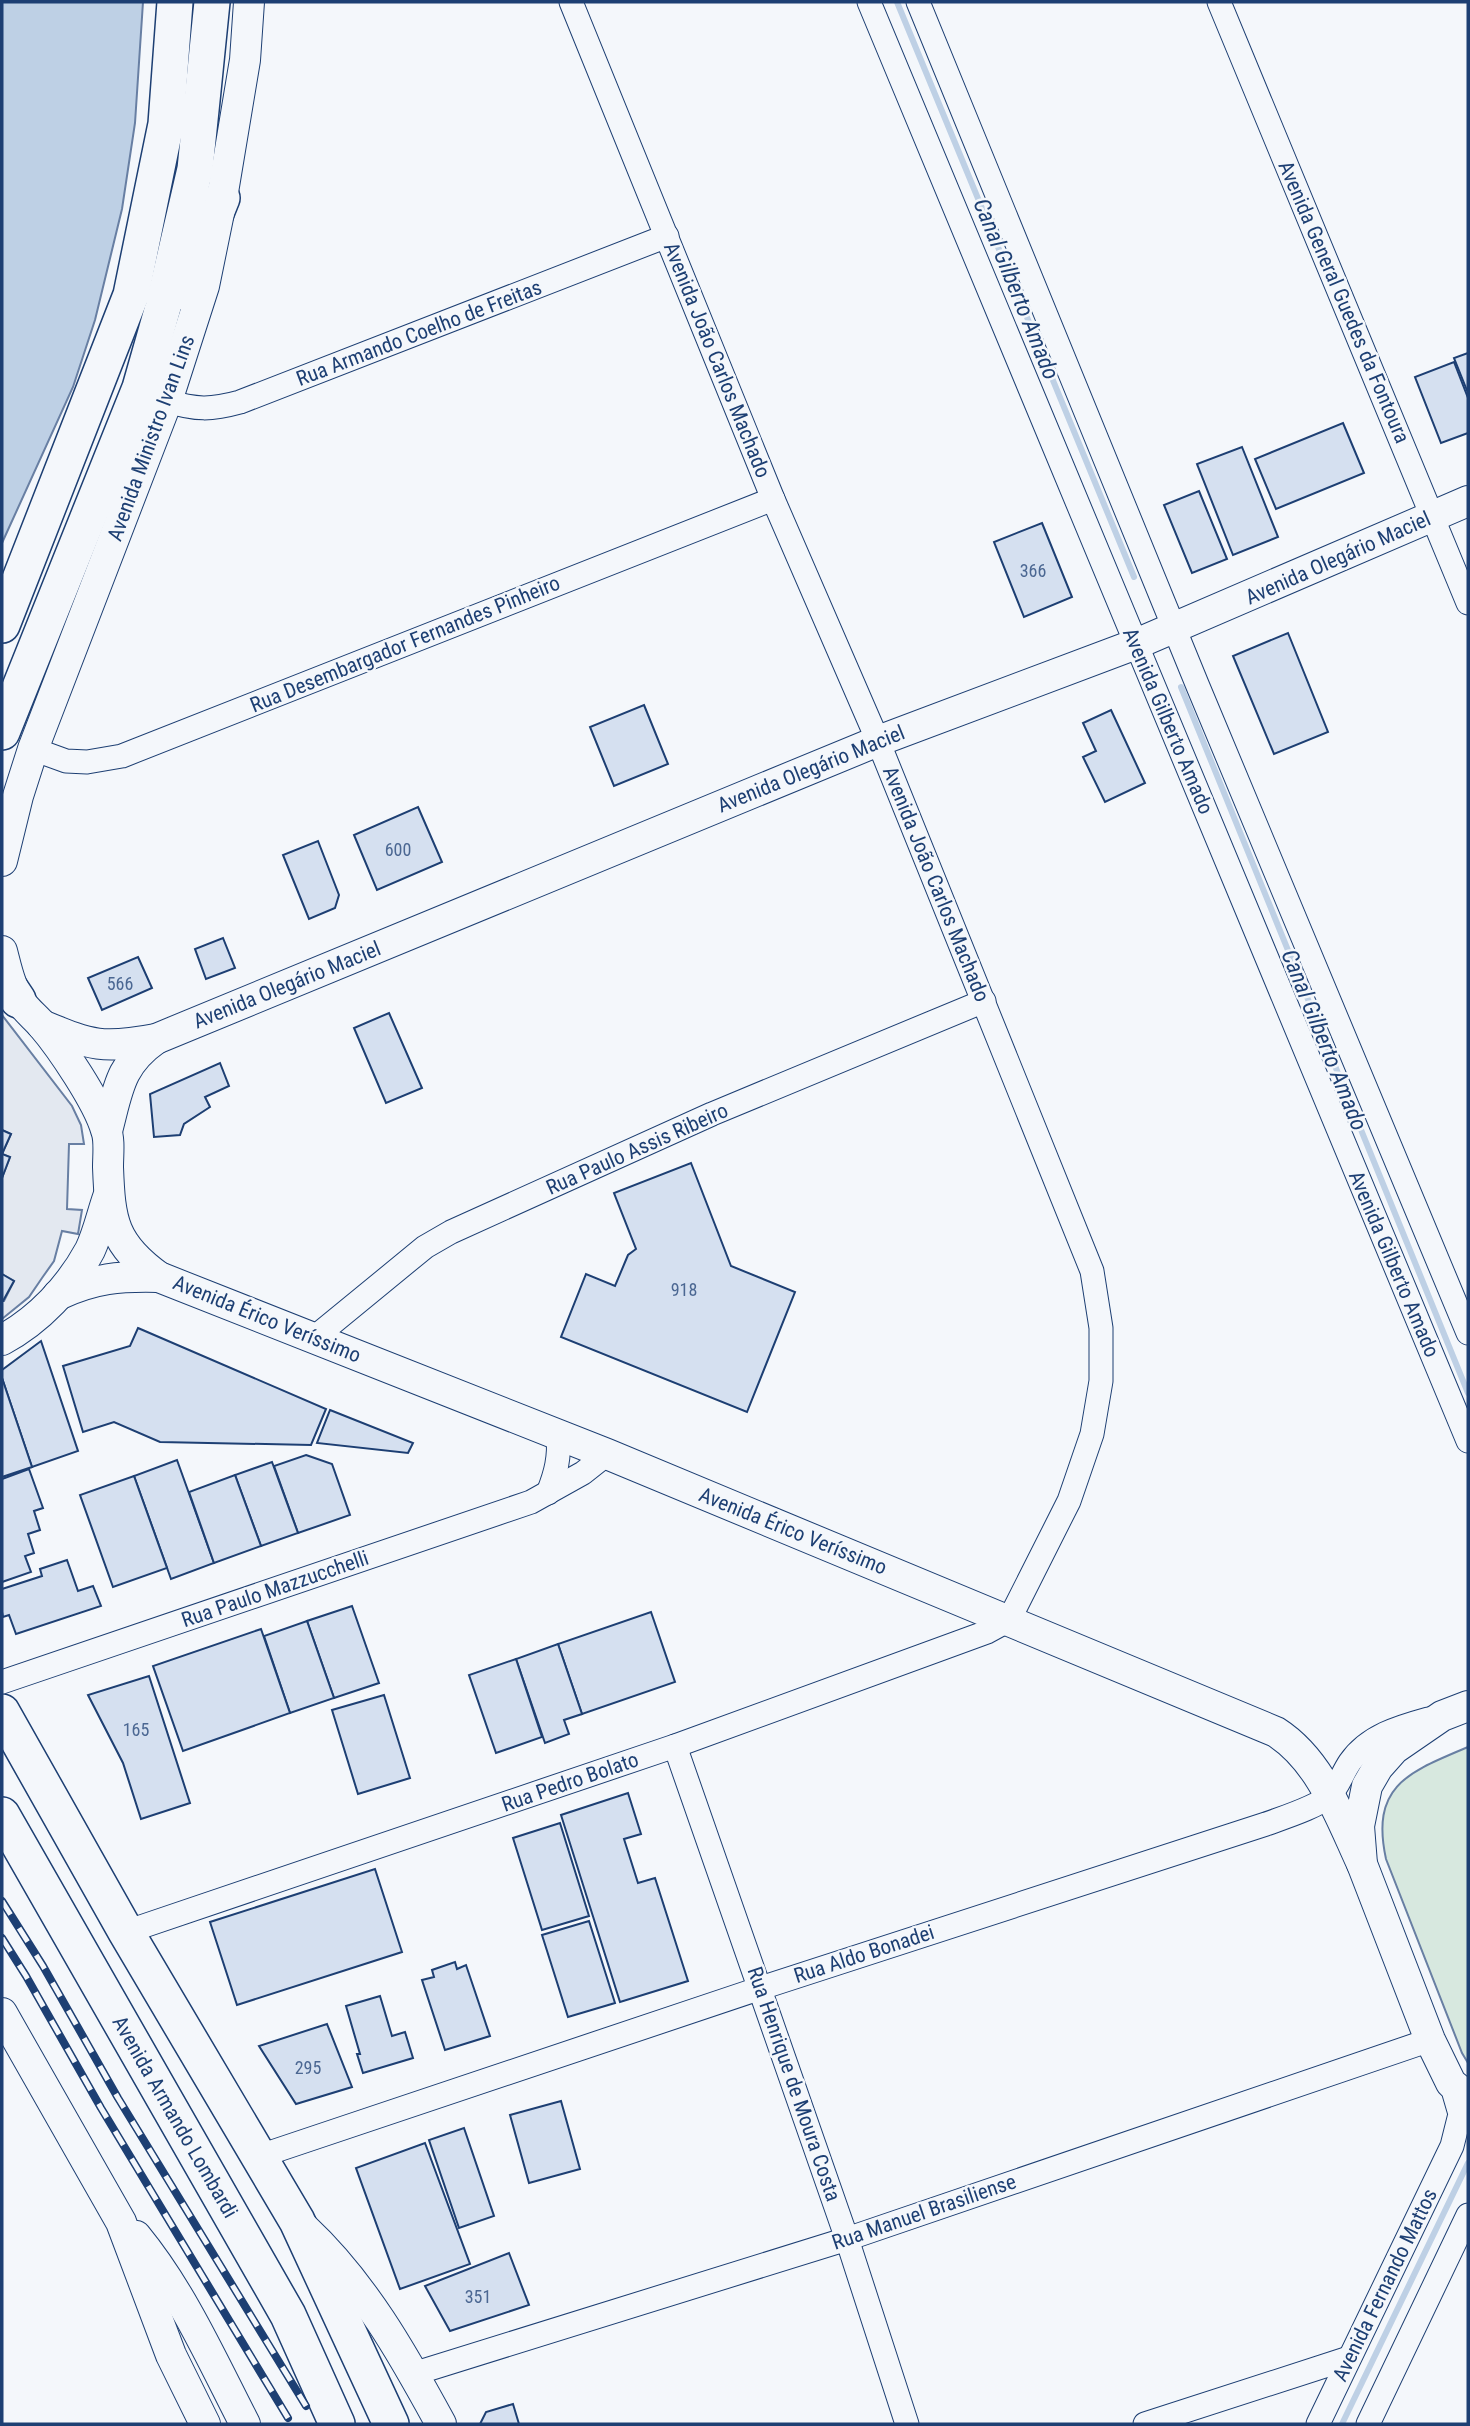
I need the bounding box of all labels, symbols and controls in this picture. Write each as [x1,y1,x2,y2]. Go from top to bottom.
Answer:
street label: Avenida General Guedes da Fontoura [1274,157,1414,447]
water label: Canal Gilberto Amado [967,195,1065,383]
street label: Avenida João Carlos Machado [659,239,775,481]
street label: Rua Armando Coelho de Freitas [293,275,545,391]
street label: Avenida Ministro Ivan Lins [103,332,199,544]
street label: Avenida Olegário Maciel [1242,506,1434,610]
house number: 366 [1020,560,1046,581]
street label: Rua Desembargador Fernandes Pinheiro [247,571,563,717]
street label: Avenida Gilberto Amado [1118,624,1218,818]
street label: Avenida Olegário Maciel [714,720,908,818]
street label: Avenida João Carlos Machado [878,763,994,1005]
house number: 600 [385,839,411,860]
street label: Avenida Olegário Maciel [190,936,384,1034]
water label: Canal Gilberto Amado [1275,946,1373,1134]
house number: 566 [107,973,133,994]
street label: Rua Paulo Assis Ribeiro [542,1098,732,1200]
street label: Avenida Gilberto Amado [1344,1167,1444,1361]
street label: Avenida Érico Veríssimo [170,1270,364,1368]
house number: 918 [671,1279,697,1300]
street label: Avenida Érico Veríssimo [696,1482,890,1580]
street label: Rua Paulo Mazzucchelli [178,1546,372,1632]
house number: 165 [123,1719,149,1740]
street label: Rua Pedro Bolato [499,1747,641,1817]
street label: Rua Aldo Bonadei [791,1920,937,1988]
street label: Rua Henrique de Moura Costa [743,1964,845,2204]
street label: Avenida Armando Lombardi [107,2012,243,2222]
house number: 295 [295,2057,321,2078]
street label: Rua Manuel Brasiliense [829,2169,1019,2255]
street label: Avenida Fernando Mattos [1328,2185,1442,2385]
house number: 351 [465,2286,491,2307]

